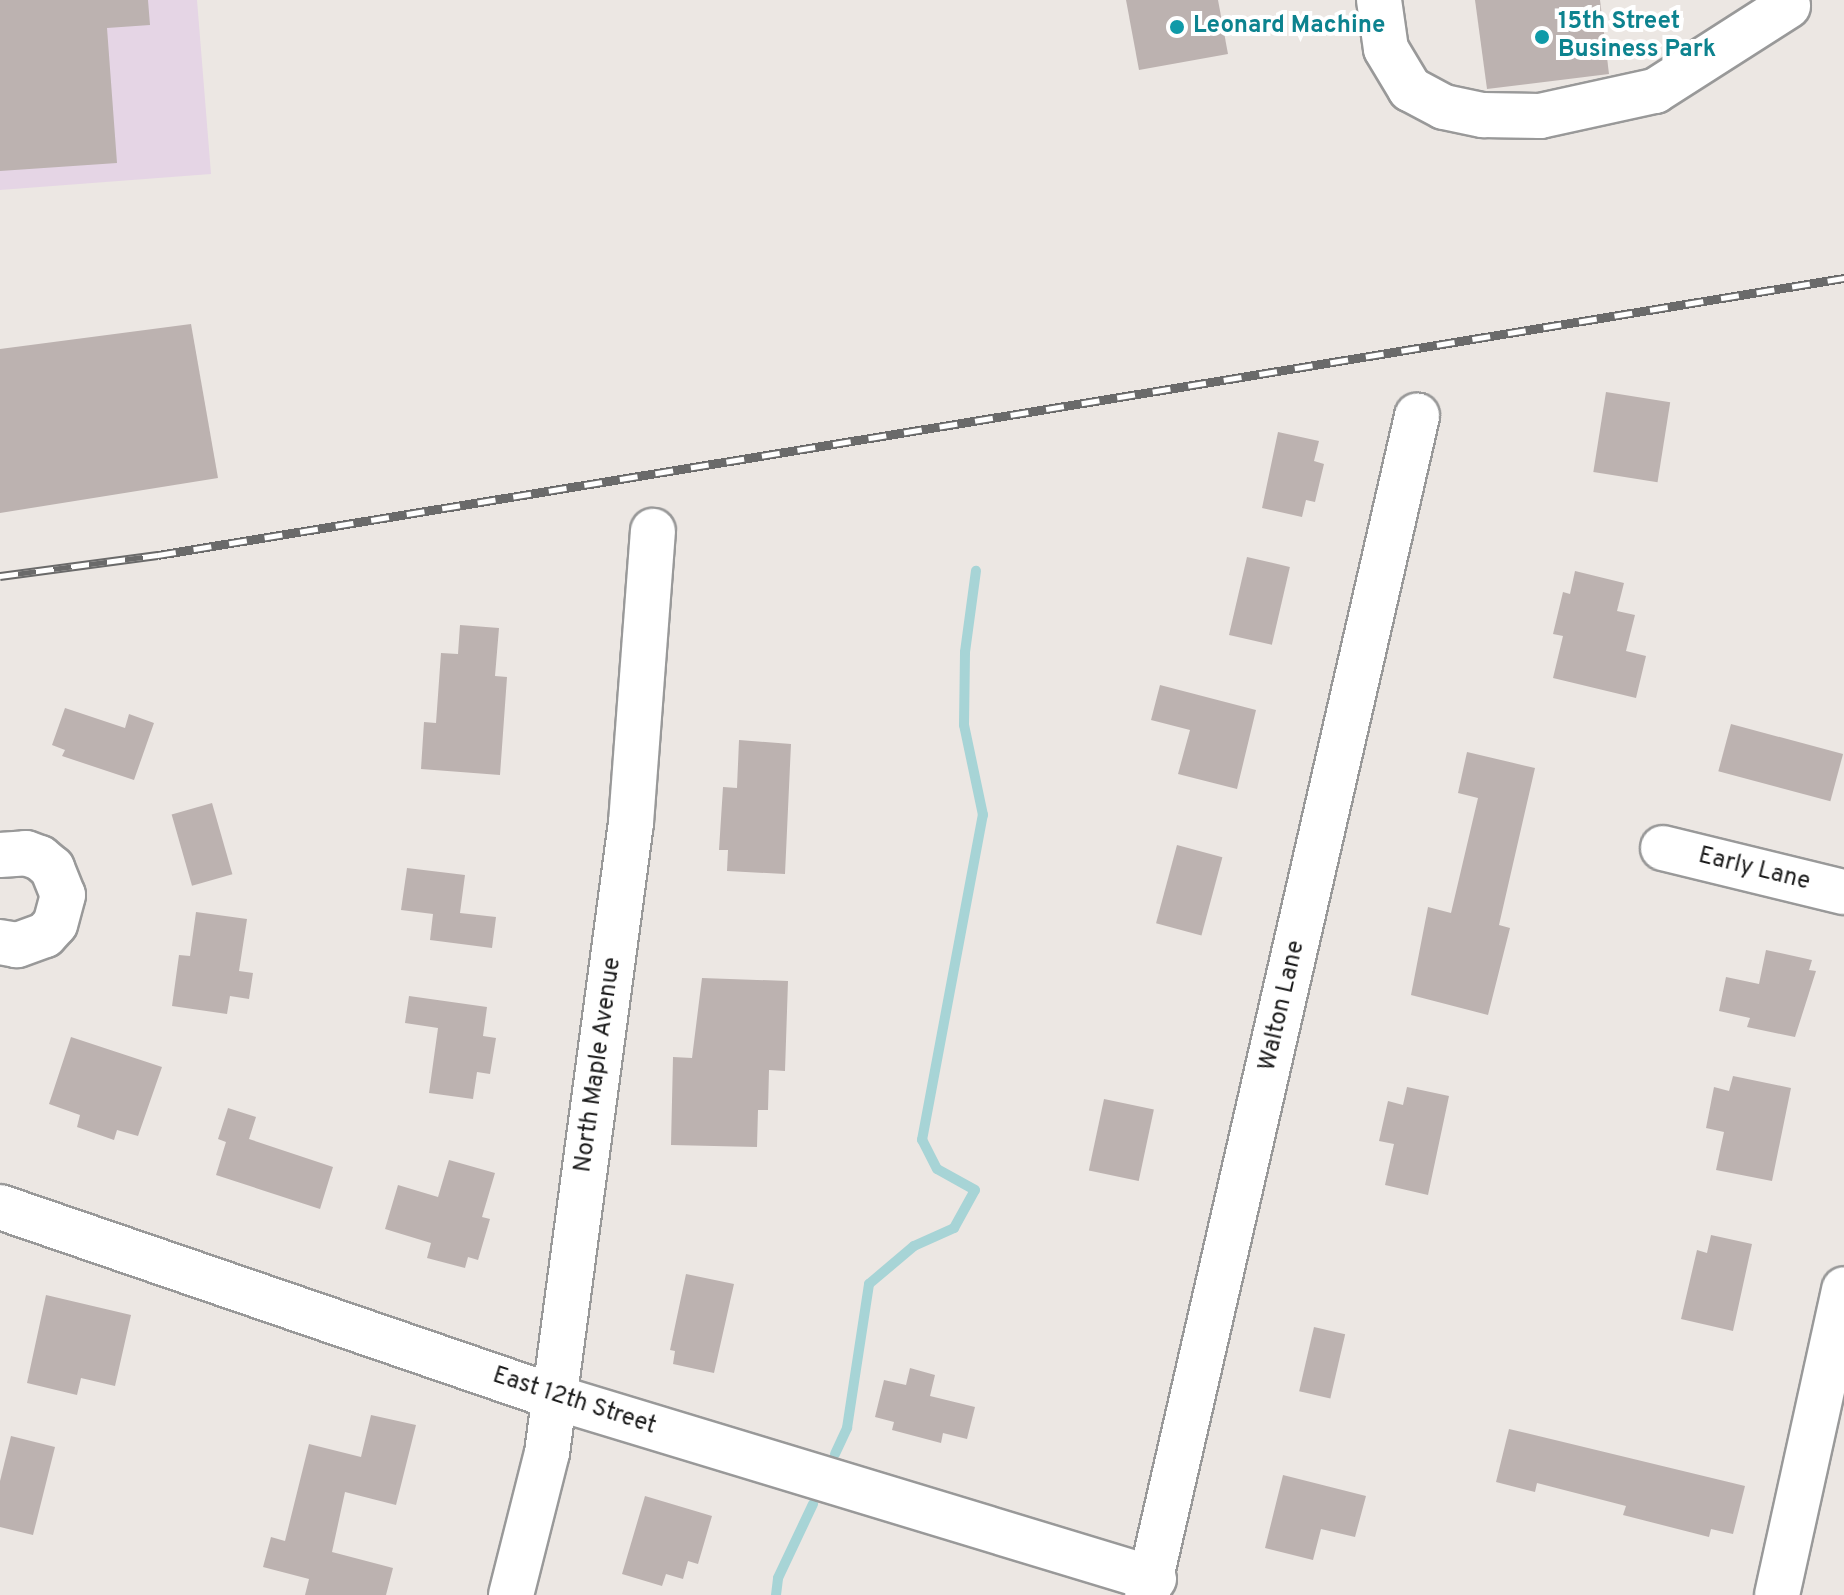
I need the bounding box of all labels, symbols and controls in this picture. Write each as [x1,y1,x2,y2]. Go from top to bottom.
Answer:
place label: 15th Street Business Park [1558,9,1716,65]
place label: Leonard Machine [1193,13,1385,41]
marker: Leonard Machine [1168,18,1186,36]
marker: 15th Street Business Park [1533,28,1551,46]
street label: Early Lane [1695,842,1813,898]
street label: Walton Lane [1254,938,1312,1074]
street label: North Maple Avenue [570,955,628,1175]
street label: East 12th Street [489,1362,659,1442]

